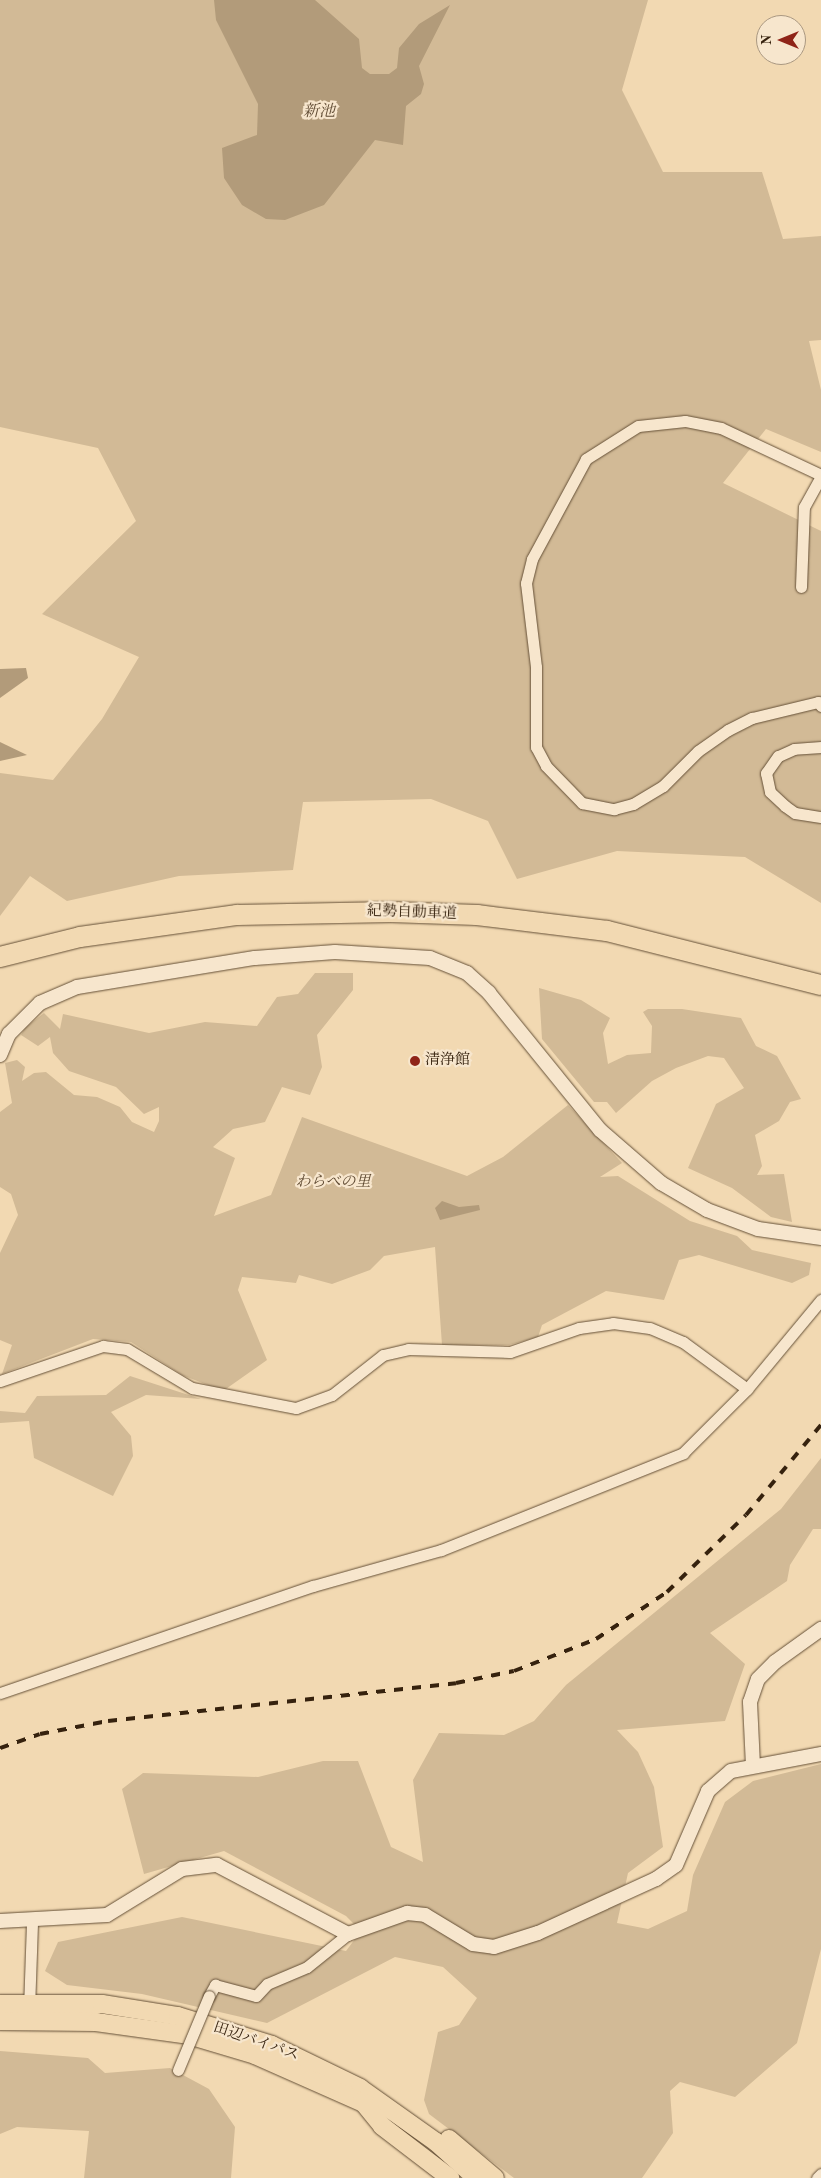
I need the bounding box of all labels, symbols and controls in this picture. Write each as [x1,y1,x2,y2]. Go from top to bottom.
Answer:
north arrow [756,15,806,65]
text: N [760,35,774,45]
water label: 新池 [303,102,335,122]
street label: 紀勢自動車道 [367,902,457,924]
place label: 清浄館 [425,1052,470,1070]
marker: 清浄館 [409,1055,421,1067]
park label: わらべの里 [296,1174,370,1192]
street label: 田辺バイパス [211,2019,301,2065]

